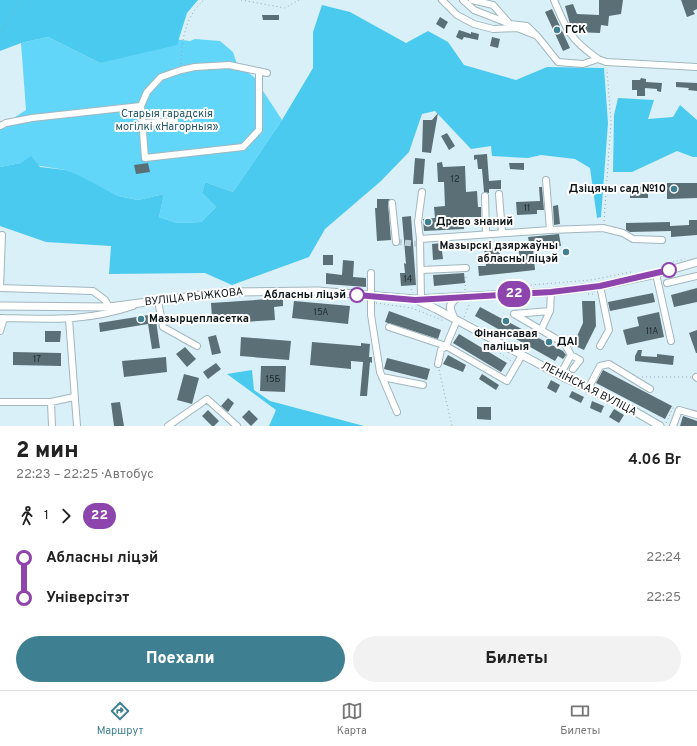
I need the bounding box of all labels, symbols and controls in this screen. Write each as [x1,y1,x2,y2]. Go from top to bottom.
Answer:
place label: ГСК [565,23,586,37]
marker: ГСК [552,25,562,35]
park label: Старыя гарадскія могілкі «Нагорныя» [116,107,219,134]
house number: 12 [451,174,459,185]
place label: Дзіцячы сад №10 [569,182,666,196]
marker: Дзіцячы сад №10 [669,184,679,194]
house number: 11 [524,203,530,214]
place label: Древо знаний [436,215,513,229]
marker: Древо знаний [423,217,433,227]
place label: Мазырскі дзяржаўны абласны ліцэй [439,239,558,266]
marker: Мазырскі дзяржаўны абласны ліцэй [561,247,571,257]
unlabelled marker [661,262,677,278]
house number: 14 [404,274,413,285]
line badge: 22 [496,281,532,307]
street label: ВУЛІЦА РЫЖКОВА [144,285,244,309]
text: 22 [505,285,523,302]
marker: Абласны ліцэй [349,287,365,303]
place label: Абласны ліцэй [264,288,346,302]
house number: 15А [314,307,328,318]
place label: Мазырцепласетка [149,312,249,326]
marker: Мазырцепласетка [136,314,146,324]
marker: Фінансавая паліцыя [501,316,511,326]
house number: 11А [646,326,658,337]
place label: Фінансавая паліцыя [474,327,538,354]
place label: ДАІ [557,335,578,349]
marker: ДАІ [544,337,554,347]
house number: 17 [33,354,41,365]
street label: ЛЕНІНСКАЯ ВУЛІЦА [539,359,639,419]
house number: 15Б [266,374,281,385]
text: 2 мин [16,438,79,465]
text: 4.06 Br [628,451,681,470]
text: 22:23 – 22:25 · Автобус [16,467,154,483]
icon: walk [16,505,38,527]
icon: forward [55,505,77,527]
text: 22 [91,507,108,524]
text: 1 [44,508,49,524]
text: Абласны ліцэй [46,549,158,568]
text: 22:24 [646,550,681,566]
text: Універсітэт [46,589,129,608]
text: 22:25 [646,590,681,606]
button: Поехали [16,636,345,682]
button: Билеты [353,636,681,682]
tab: Маршрут [97,700,143,738]
tab: Карта [337,700,367,738]
tab: Билеты [560,700,600,738]

